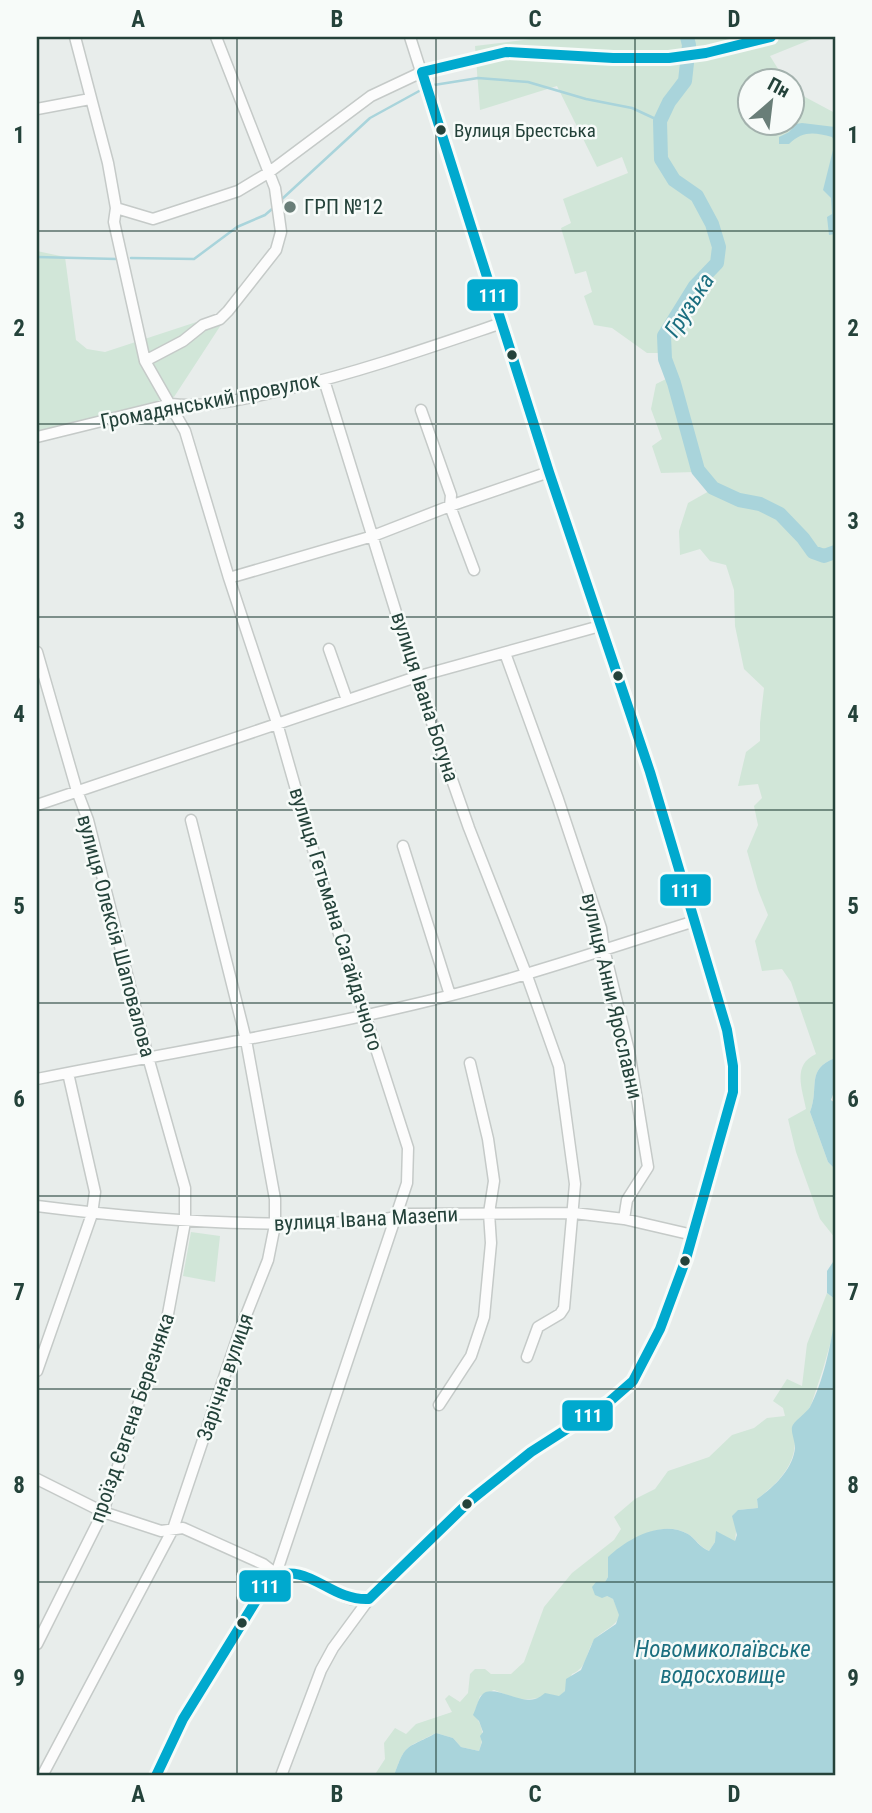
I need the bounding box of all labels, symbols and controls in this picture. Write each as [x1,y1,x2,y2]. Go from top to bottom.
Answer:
text: A [131,6,145,33]
text: B [331,6,343,33]
text: C [528,6,542,33]
text: D [728,6,741,33]
north arrow [736,66,806,136]
text: Пн [764,72,793,103]
place label: Вулиця Брестська [454,119,596,142]
text: 1 [13,122,25,149]
text: 1 [847,122,859,149]
marker: Вулиця Брестська [434,123,448,137]
place label: ГРП №12 [304,195,383,219]
marker: ГРП №12 [282,199,298,215]
water label: Грузька [659,268,720,342]
line badge: 111 [466,278,519,312]
text: 111 [479,284,507,307]
text: 2 [13,315,25,342]
text: 2 [847,315,859,342]
unlabelled marker [505,348,519,362]
street label: Громадянський провулок [98,368,322,434]
text: 3 [13,508,25,535]
text: 3 [847,508,859,535]
street label: вулиця Івана Богуна [386,609,464,785]
unlabelled marker [611,669,625,683]
text: 4 [13,701,25,728]
text: 4 [847,701,859,728]
street label: вулиця Гетьмана Сагайдачного [284,785,388,1053]
street label: вулиця Олексія Шаповалова [72,812,160,1060]
line badge: 111 [659,873,712,907]
text: 111 [671,879,699,902]
street label: вулиця Анни Ярославни [577,891,647,1101]
text: 5 [13,893,25,920]
text: 5 [847,893,859,920]
text: 6 [13,1086,25,1113]
text: 6 [847,1086,859,1113]
street label: вулиця Івана Мазепи [273,1202,459,1236]
unlabelled marker [678,1254,692,1268]
text: 7 [13,1279,25,1306]
text: 7 [847,1279,859,1306]
street label: проїзд Євгена Березняка [85,1310,179,1526]
street label: Зарічна вулиця [192,1310,258,1444]
line badge: 111 [561,1399,614,1432]
text: 111 [574,1404,602,1427]
text: 8 [13,1472,25,1499]
text: 8 [847,1472,859,1499]
unlabelled marker [460,1497,474,1511]
line badge: 111 [238,1569,292,1603]
text: 111 [251,1575,279,1598]
unlabelled marker [235,1616,249,1630]
water label: Новомиколаївське водосховище [635,1636,811,1689]
text: 9 [13,1665,25,1692]
text: 9 [847,1665,859,1692]
text: A [131,1781,145,1808]
text: B [331,1781,343,1808]
text: C [528,1781,542,1808]
text: D [728,1781,741,1808]

